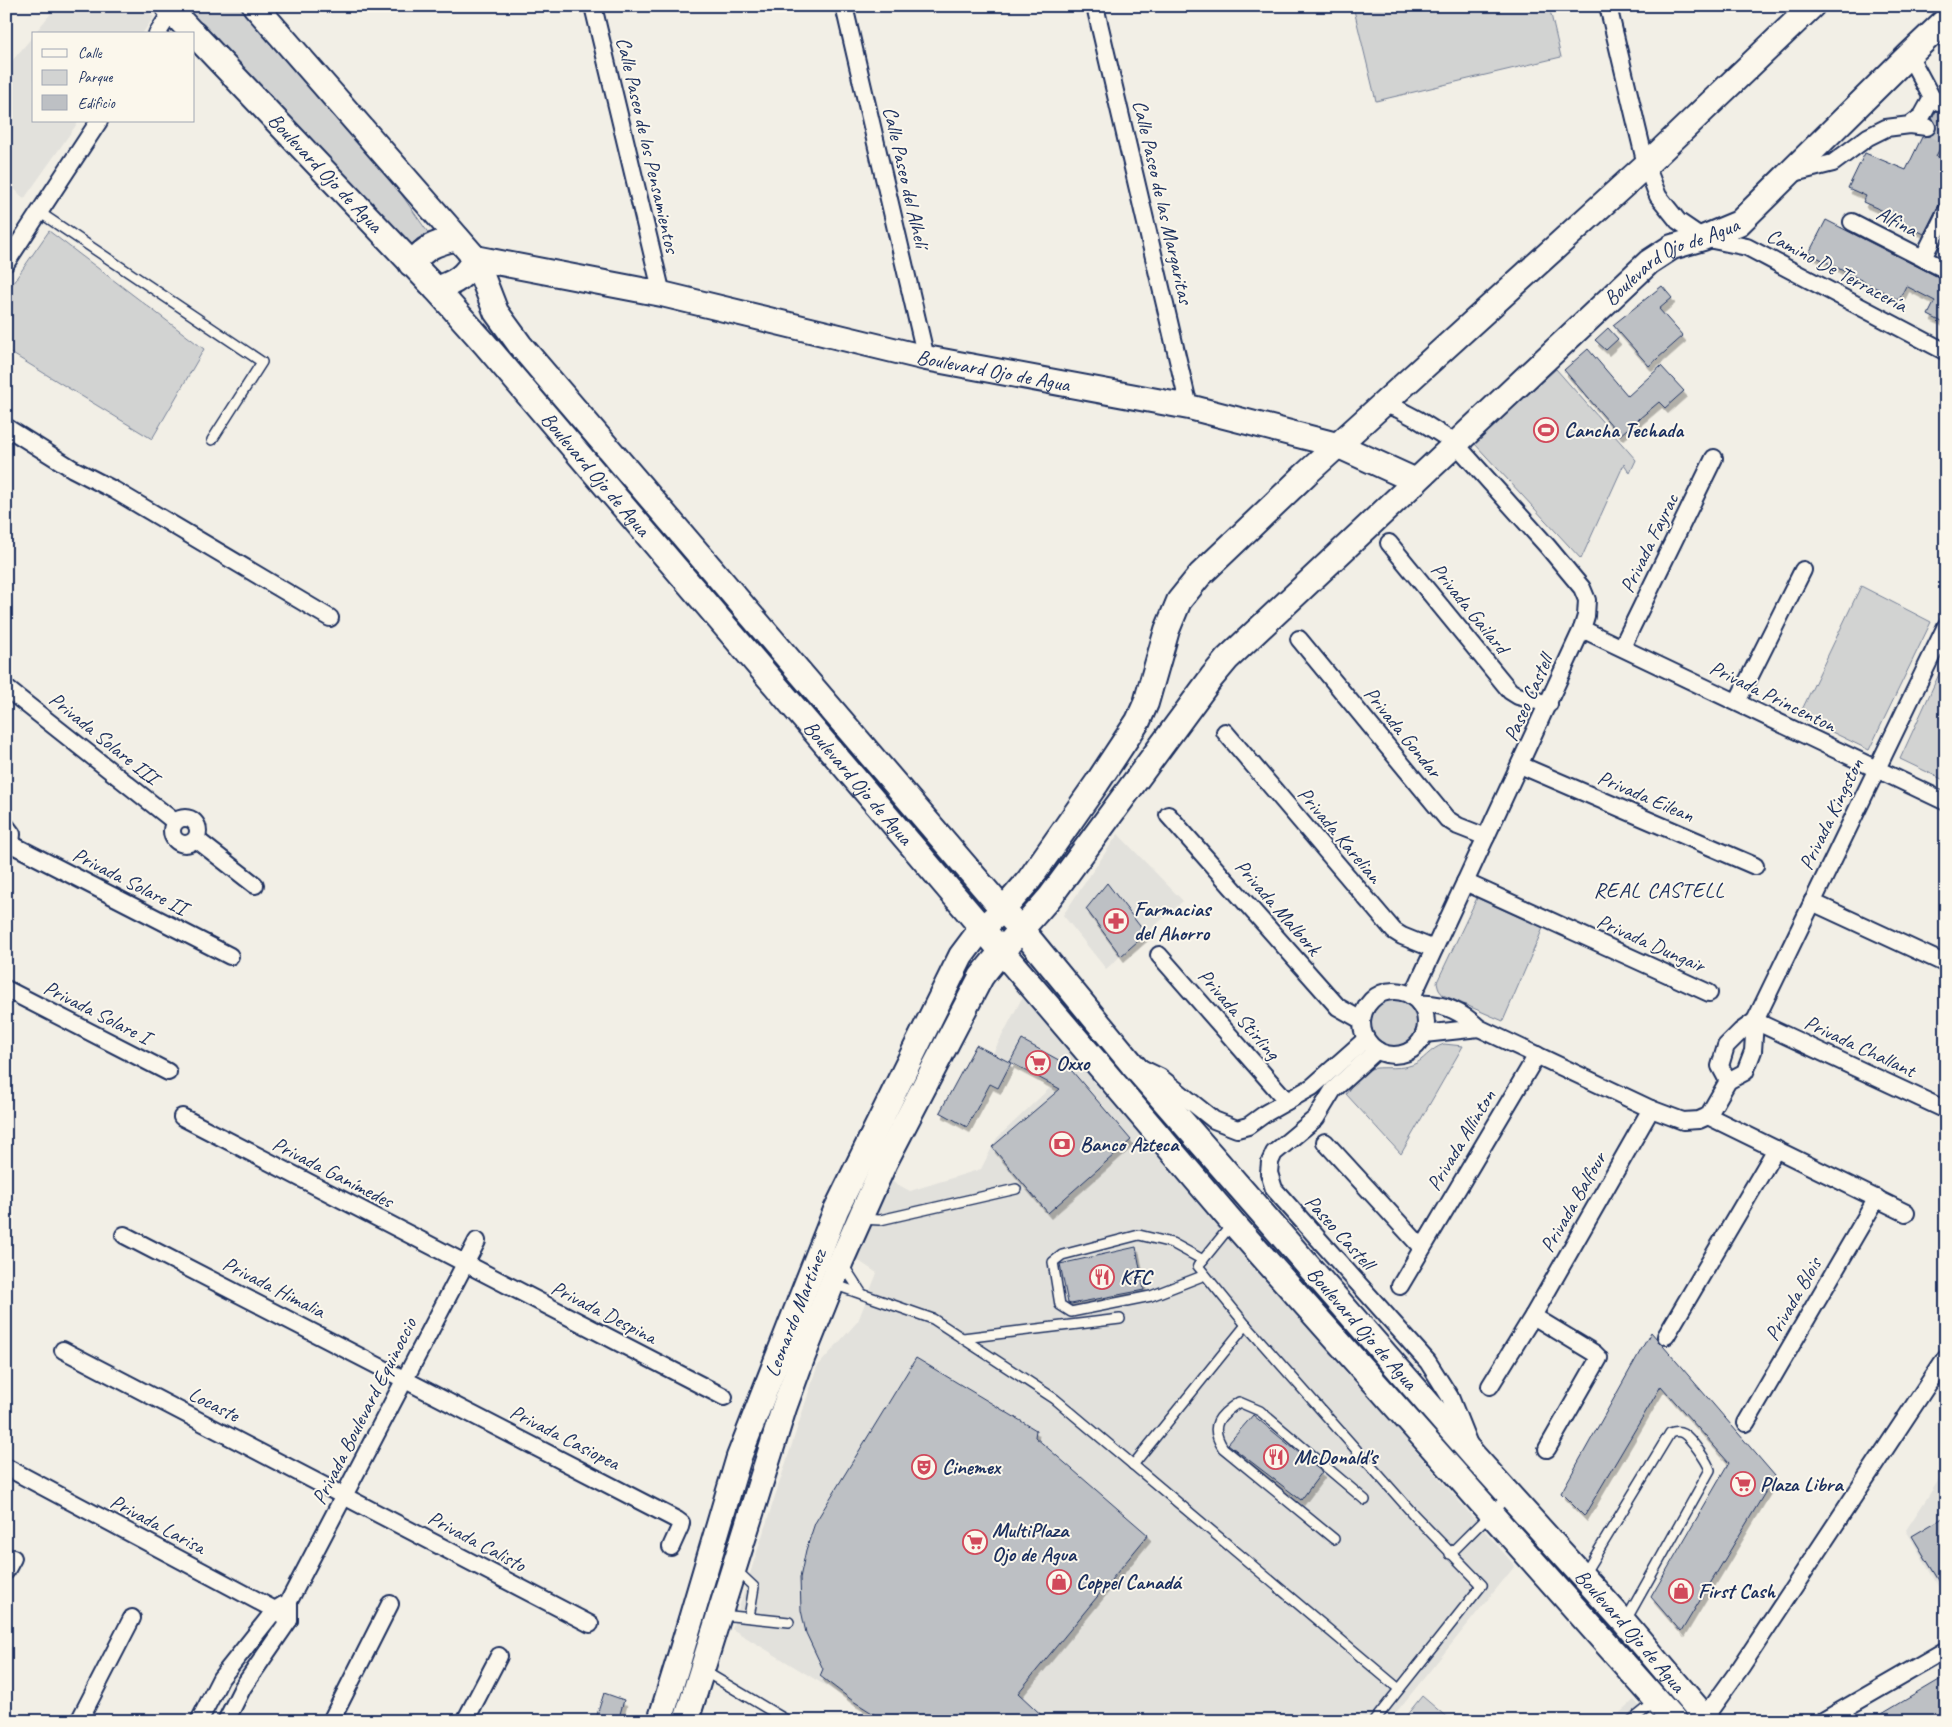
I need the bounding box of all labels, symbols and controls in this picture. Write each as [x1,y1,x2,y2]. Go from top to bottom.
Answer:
legend [32,32,195,122]
street label: Calle Paseo de los Pensamientos [611,35,686,257]
text: Calle [78,44,103,63]
text: Parque [78,68,114,87]
text: Edificio [78,94,116,113]
street label: Calle Paseo de las Margaritas [1127,98,1200,308]
street label: Calle Paseo del Alhelí [877,104,936,254]
street label: Boulevard Ojo de Agua [263,107,389,239]
street label: Alfina [1872,200,1923,243]
street label: Boulevard Ojo de Agua [1598,211,1744,311]
street label: Camino De Terracería [1762,222,1913,319]
street label: Boulevard Ojo de Agua [914,343,1074,398]
street label: Boulevard Ojo de Agua [535,407,657,543]
sports icon: Cancha Techada [1533,417,1559,443]
place label: Cancha Techada [1564,417,1685,443]
street label: Privada Fayrac [1614,488,1685,597]
street label: Privada Gailard [1425,557,1516,661]
street label: Paseo Castell [1497,648,1560,745]
street label: Privada Princenton [1706,654,1842,738]
street label: Privada Gondar [1358,681,1449,784]
street label: Privada Solare III [44,686,167,793]
street label: Boulevard Ojo de Agua [798,715,919,851]
street label: Privada Kingston [1793,753,1869,874]
street label: Privada Eilean [1594,764,1699,828]
street label: Privada Karelian [1292,781,1389,890]
street label: Privada Solare II [69,841,196,923]
street label: Privada Malbork [1229,854,1328,962]
district label: REAL CASTELL [1593,876,1725,904]
place label: Farmacias del Ahorro [1134,896,1213,946]
pharmacy icon: Farmacias del Ahorro [1103,908,1129,934]
street label: Privada Dungair [1593,908,1710,979]
street label: Privada Stirling [1192,963,1287,1066]
street label: Privada Solare I [39,974,159,1052]
street label: Privada Challant [1800,1009,1921,1084]
supermarket icon: Oxxo [1025,1050,1051,1076]
place label: Oxxo [1056,1050,1091,1076]
street label: Privada Allinton [1421,1084,1502,1195]
street label: Privada Ganímedes [268,1130,399,1214]
bank icon: Banco Azteca [1049,1131,1075,1157]
place label: Banco Azteca [1080,1131,1180,1157]
street label: Privada Balfour [1534,1146,1613,1257]
street label: Paseo Castell [1300,1189,1383,1277]
street label: Leonardo Martínez [759,1244,833,1381]
street label: Privada Himalia [218,1250,331,1325]
street label: Privada Blois [1759,1251,1828,1345]
street label: Boulevard Ojo de Agua [1302,1261,1424,1396]
restaurant icon: KFC [1089,1264,1115,1290]
place label: KFC [1120,1264,1154,1290]
street label: Privada Despina [547,1274,663,1351]
street label: Privada Boulevard Equinoccio [306,1312,423,1509]
street label: Locaste [184,1380,245,1428]
street label: Privada Casiopea [506,1398,626,1476]
restaurant icon: McDonald's [1263,1444,1289,1470]
place label: McDonald's [1294,1444,1380,1470]
theatre icon: Cinemex [911,1454,937,1480]
place label: Cinemex [942,1454,1002,1480]
supermarket icon: Plaza Libra [1730,1471,1756,1497]
place label: Plaza Libra [1760,1471,1844,1497]
street label: Privada Larisa [106,1488,212,1561]
street label: Privada Calisto [424,1504,532,1578]
place label: MultiPlaza Ojo de Agua [992,1517,1078,1567]
supermarket icon: MultiPlaza Ojo de Agua [962,1529,988,1555]
street label: Boulevard Ojo de Agua [1569,1563,1692,1699]
shop icon: Coppel Canadá [1046,1569,1072,1595]
place label: Coppel Canadá [1076,1569,1183,1595]
shop icon: First Cash [1668,1578,1694,1604]
place label: First Cash [1698,1578,1776,1604]

